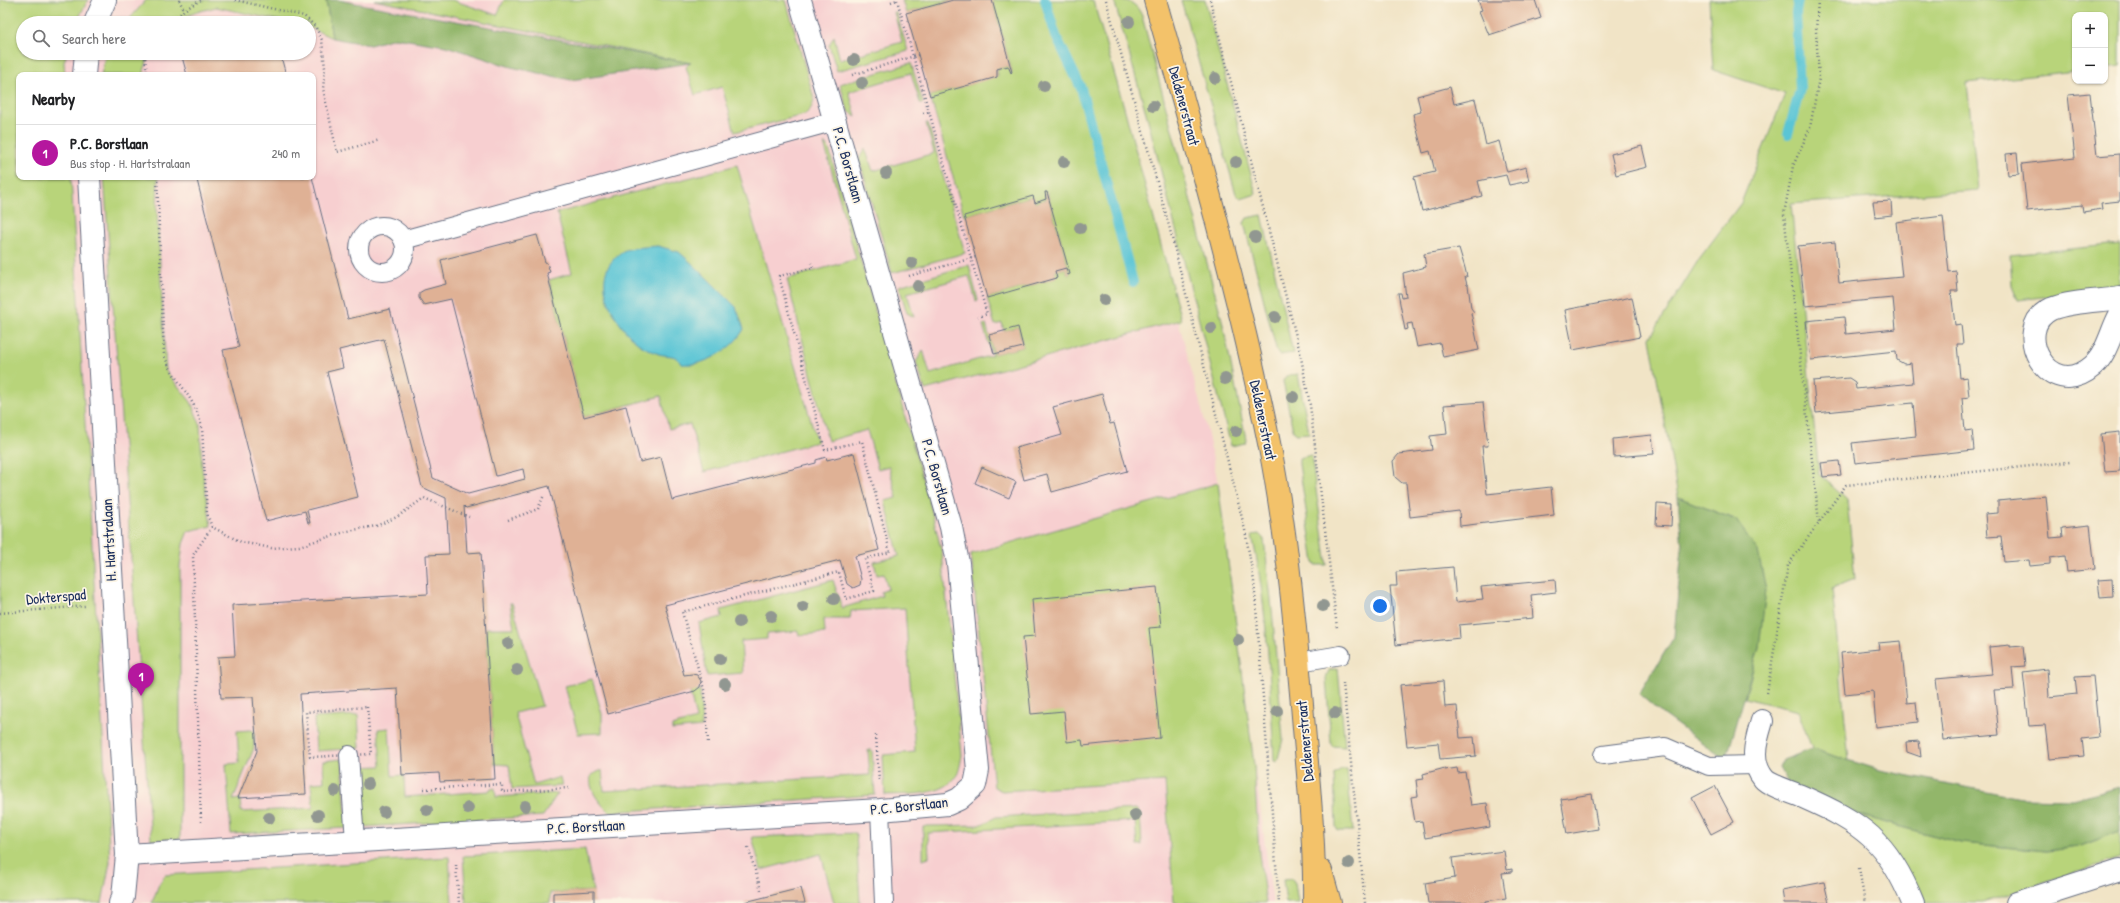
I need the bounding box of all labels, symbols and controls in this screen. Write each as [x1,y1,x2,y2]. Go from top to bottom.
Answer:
map controls [2072,12,2108,84]
button: + [2072,12,2108,48]
search box [16,16,316,60]
icon: search [30,27,52,49]
text: Search here [62,28,126,49]
button: − [2072,48,2108,84]
street label: Deldenerstraat [1164,64,1205,149]
text: Nearby [32,87,75,110]
street label: P.C. Borstlaan [828,124,869,206]
text: P.C. Borstlaan [70,133,148,154]
text: 1 [43,144,47,162]
text: 240 m [271,144,300,162]
text: Bus stop · H. Hartstralaan [70,154,190,172]
street label: Deldenerstraat [1245,378,1282,463]
street label: P.C. Borstlaan [917,436,958,518]
street label: H. Hartstralaan [96,498,121,582]
street label: Dokterspad [25,583,87,610]
your location [1370,596,1390,616]
pin: 1 [128,663,154,696]
street label: Deldenerstraat [1290,699,1318,782]
street label: P.C. Borstlaan [869,791,949,820]
street label: P.C. Borstlaan [546,814,626,839]

